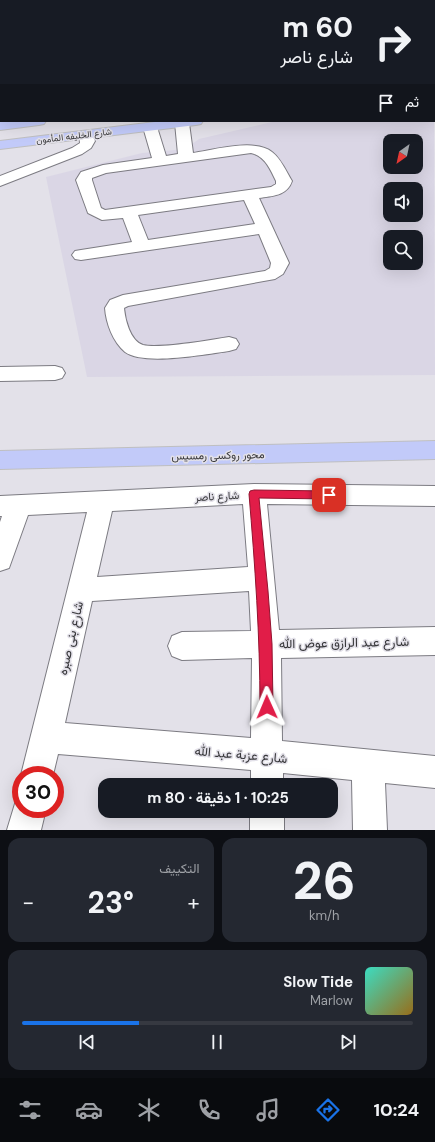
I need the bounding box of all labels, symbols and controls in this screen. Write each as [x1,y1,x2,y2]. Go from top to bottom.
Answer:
text: 60 m [283,9,353,46]
icon: right [367,16,419,68]
text: شارع ناصر [280,45,353,69]
icon: arrive [375,92,397,114]
text: ثم [405,92,419,112]
street label: شارع الخليفه المأمون [36,125,112,147]
north arrow [383,134,423,174]
map controls [383,134,423,270]
button: sound [383,182,423,222]
button: search [383,230,423,270]
street label: محور روكسى رمسيس [171,447,265,463]
pin [312,478,346,512]
icon: arrive [318,484,340,506]
street label: شارع ناصر [193,488,240,505]
street label: شارع بنى صبره [54,600,88,677]
street label: شارع عبد الرازق عوض الله [279,633,409,653]
position arrow [246,686,288,728]
street label: شارع عزبة عبد الله [194,742,288,768]
speed limit sign: 30 [12,766,64,818]
text: 10:25 · 1 دقيقة · 80 m [147,788,289,808]
text: 26 [293,847,356,915]
text: التكييف [159,860,200,877]
text: 23° [88,883,134,922]
text: − [22,888,34,917]
text: + [187,888,199,917]
text: km/h [309,907,340,924]
text: Slow Tide [283,972,353,992]
text: Marlow [310,992,353,1009]
icon: previous [76,1031,98,1053]
icon: pause [206,1031,228,1053]
icon: next [337,1031,359,1053]
icon: filters [16,1096,44,1124]
icon: car [75,1096,103,1124]
icon: climate [135,1096,163,1124]
icon: phone [195,1096,223,1124]
icon: music [254,1096,282,1124]
icon: directions [314,1096,342,1124]
text: 10:24 [373,1098,419,1122]

